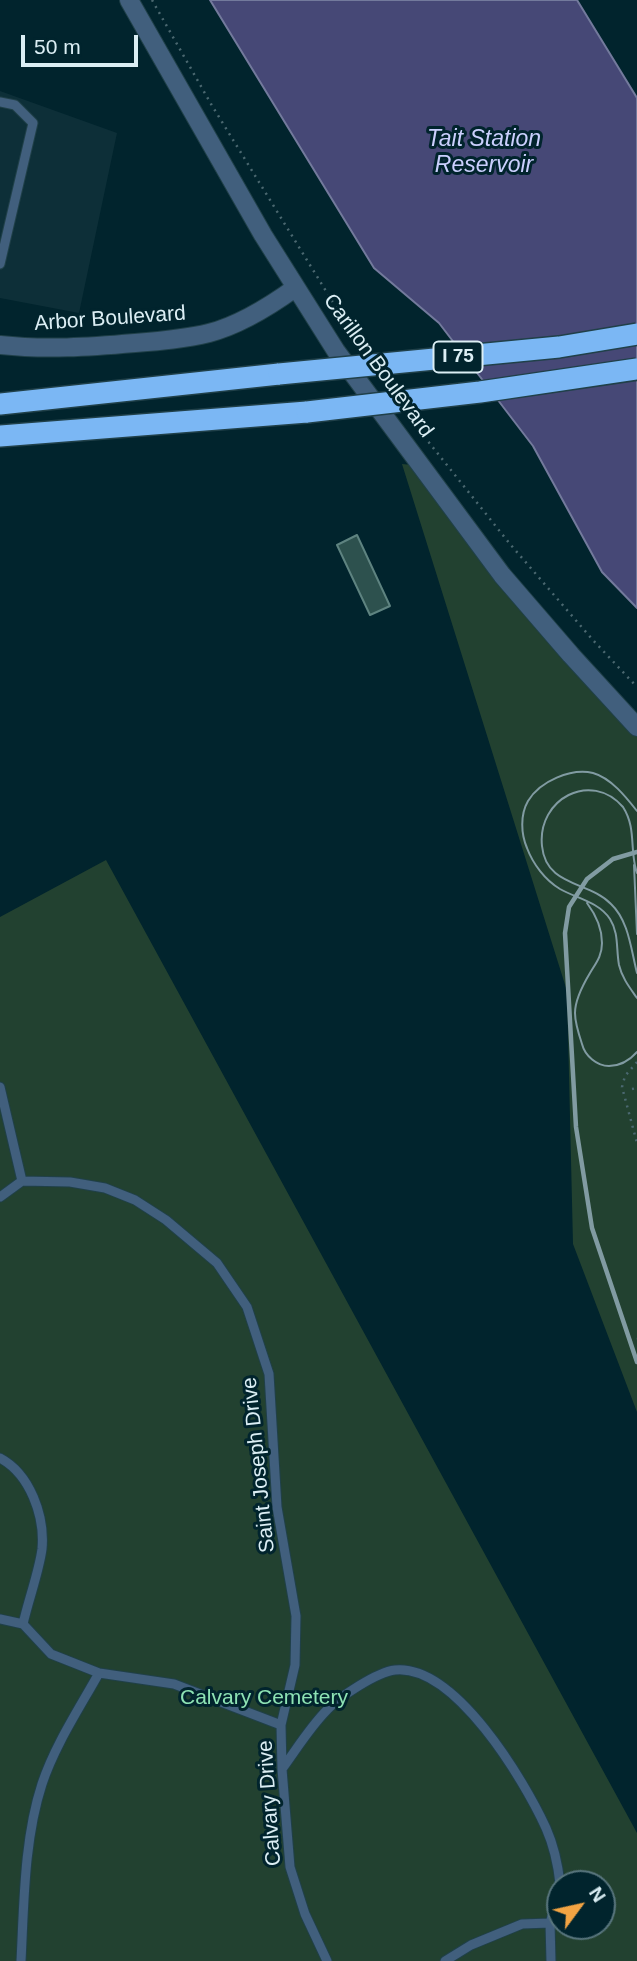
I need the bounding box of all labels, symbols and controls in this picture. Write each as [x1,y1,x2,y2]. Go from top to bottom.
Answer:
scale bar [24,21,142,65]
text: 50 m [34,35,81,58]
water label: Tait Station Reservoir [427,126,541,180]
street label: Carillon Boulevard [317,289,439,443]
street label: Arbor Boulevard [33,301,187,337]
road number: I 75 [434,342,482,372]
street label: Saint Joseph Drive [237,1376,281,1554]
park label: Calvary Cemetery [180,1685,348,1711]
street label: Calvary Drive [253,1739,287,1867]
north arrow [546,1870,616,1940]
text: N [585,1883,610,1906]

